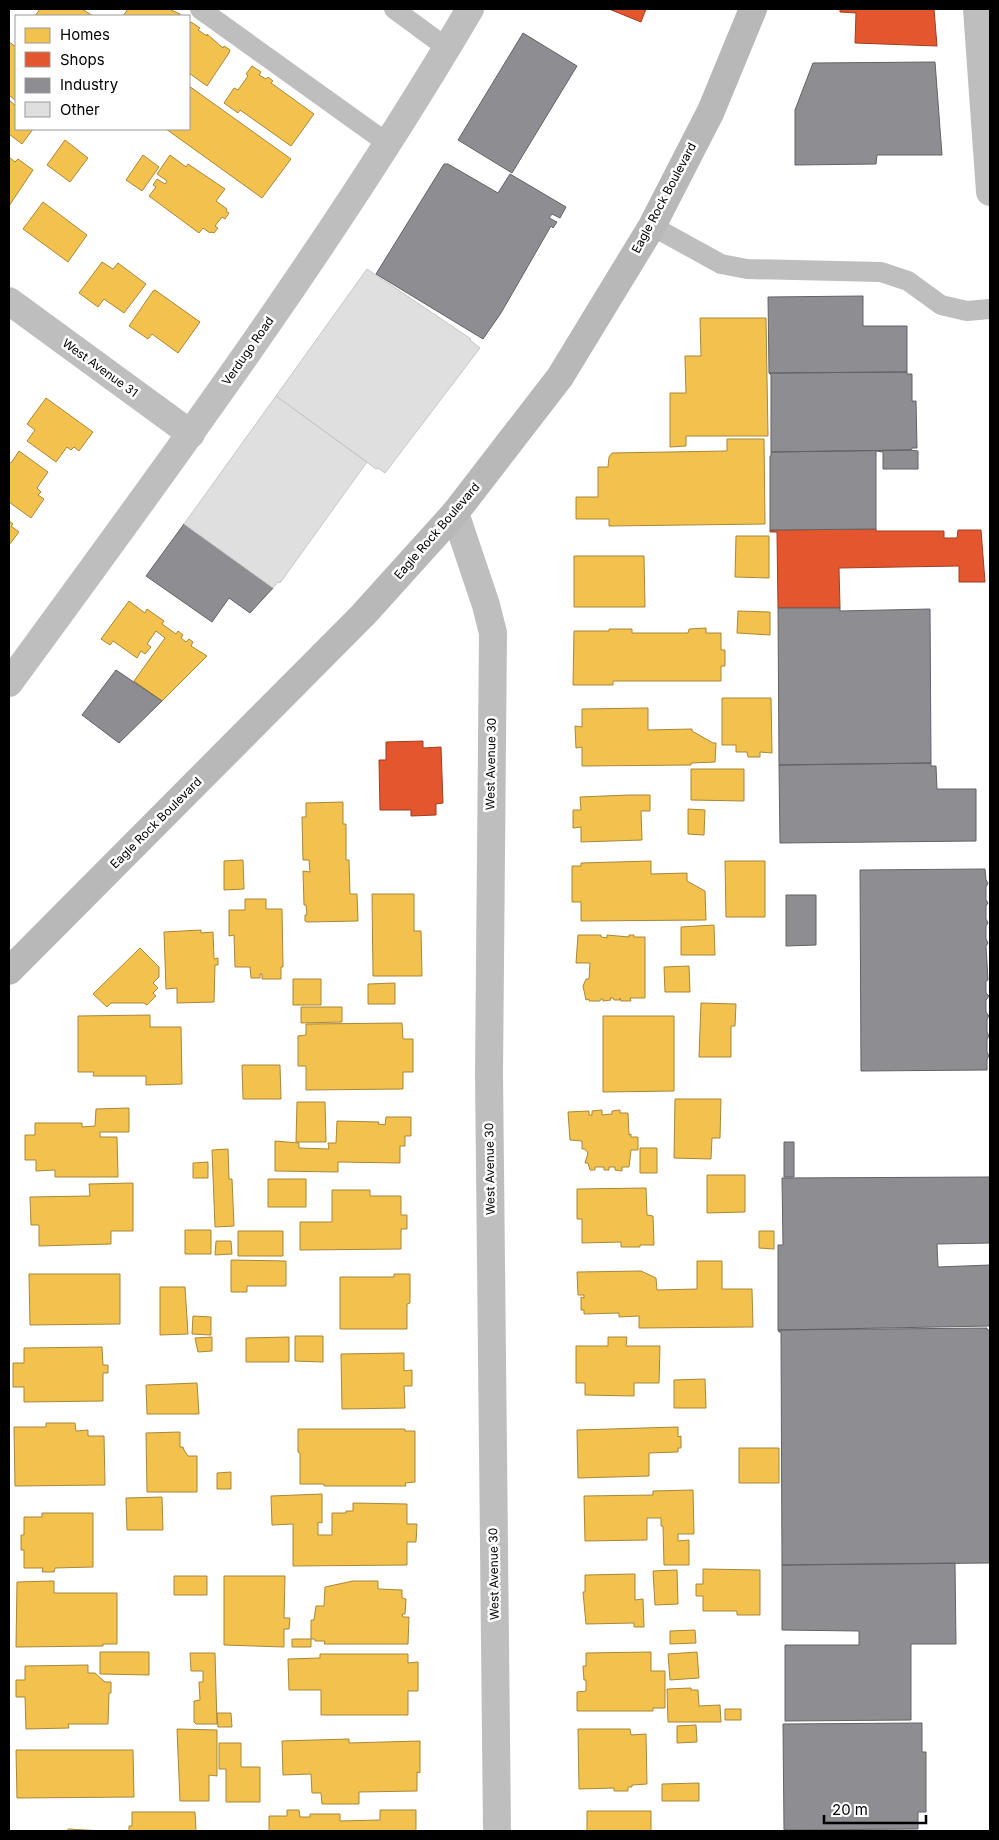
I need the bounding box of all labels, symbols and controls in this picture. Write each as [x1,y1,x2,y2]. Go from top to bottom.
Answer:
legend [15,15,190,130]
text: Homes [60,25,110,44]
text: Shops [60,50,105,69]
text: Industry [60,75,119,94]
text: Other [60,100,100,119]
street label: Eagle Rock Boulevard [628,140,699,256]
street label: Verdugo Road [218,314,277,388]
street label: West Avenue 31 [60,335,141,400]
street label: Eagle Rock Boulevard [391,479,483,582]
street label: West Avenue 30 [482,718,499,810]
street label: Eagle Rock Boulevard [107,774,204,871]
street label: West Avenue 30 [481,1123,498,1215]
street label: West Avenue 30 [485,1528,502,1620]
scale bar [824,1792,926,1824]
text: 20 m [832,1800,868,1819]

